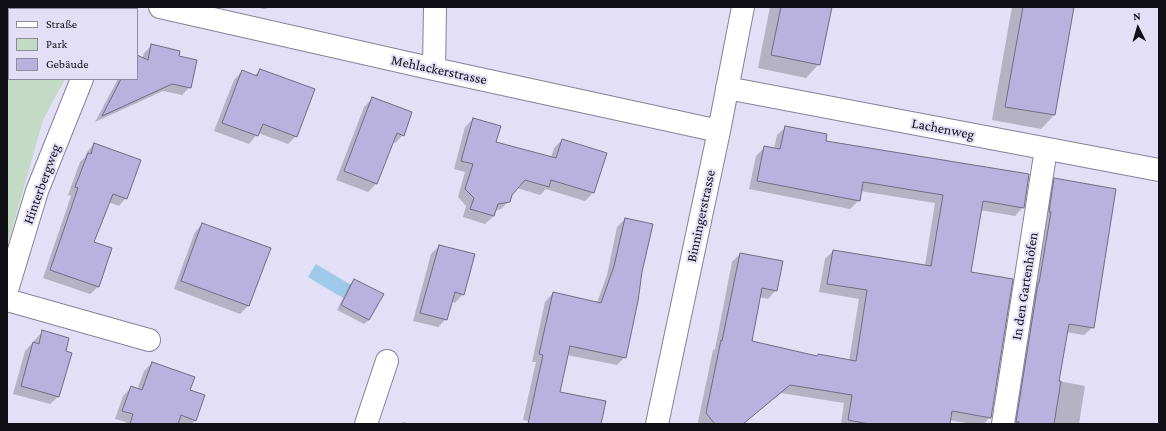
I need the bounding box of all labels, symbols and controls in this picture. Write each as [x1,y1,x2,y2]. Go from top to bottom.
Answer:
legend [8,8,138,80]
north arrow [1118,8,1158,48]
text: N [1133,10,1141,22]
text: Straße [46,17,77,31]
text: Park [46,37,67,51]
street label: Mehlackerstrasse [390,52,488,88]
text: Gebäude [46,57,88,71]
street label: Lachenweg [910,115,976,143]
street label: Hinterbergweg [20,142,64,226]
street label: Binningerstrasse [683,168,719,264]
street label: In den Gartenhöfen [1008,231,1042,341]

